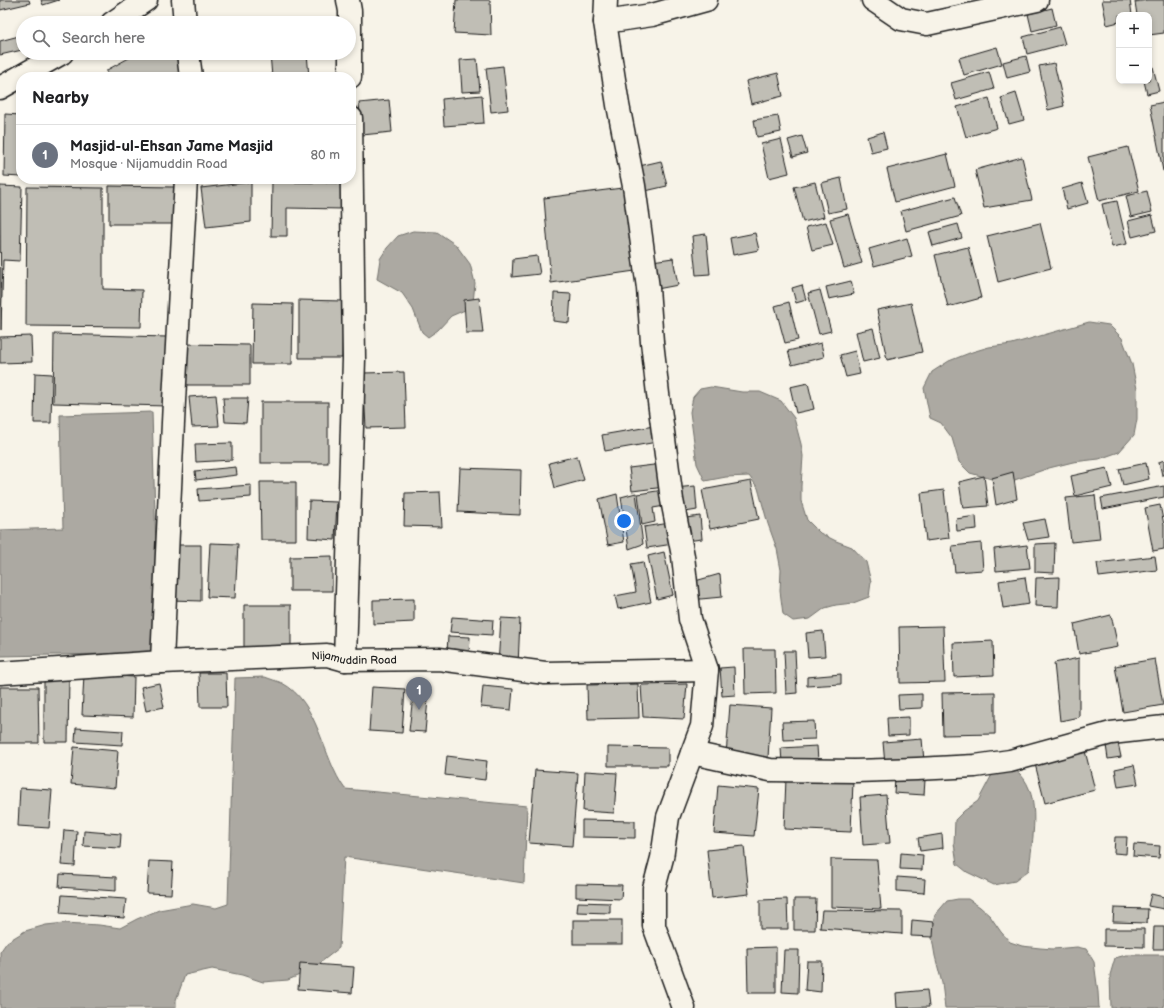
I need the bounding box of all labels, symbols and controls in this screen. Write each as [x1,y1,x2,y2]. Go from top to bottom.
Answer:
map controls [1116,12,1152,84]
button: + [1116,12,1152,48]
search box [16,16,356,60]
icon: search [30,27,52,49]
text: Search here [62,29,145,48]
button: − [1116,48,1152,84]
text: Nearby [32,88,89,108]
text: Masjid-ul-Ehsan Jame Masjid [70,137,273,156]
text: 1 [42,147,48,163]
text: 80 m [311,147,340,163]
text: Mosque · Nijamuddin Road [70,156,227,172]
your location [614,511,634,531]
street label: Nijamuddin Road [311,649,397,667]
pin: 1 [406,677,432,710]

